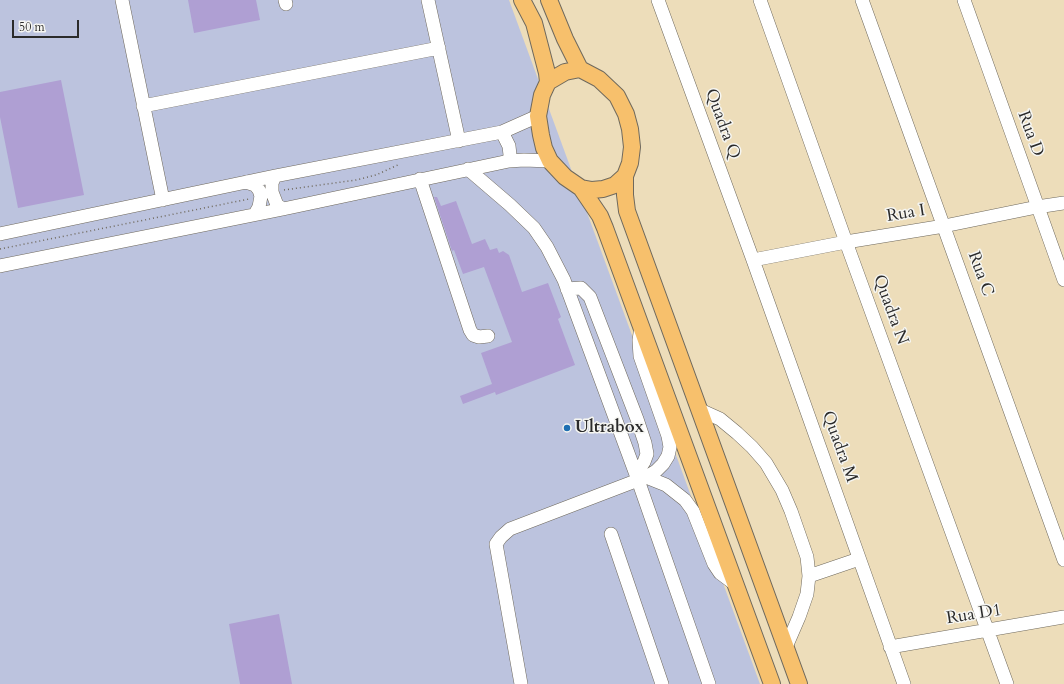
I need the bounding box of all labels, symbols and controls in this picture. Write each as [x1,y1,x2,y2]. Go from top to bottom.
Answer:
scale bar [14,12,81,38]
text: 50 m [19,19,45,35]
street label: Quadra Q [700,86,744,162]
street label: Rua D [1012,109,1048,159]
street label: Rua I [885,201,927,227]
street label: Rua C [963,249,997,299]
street label: Quadra N [868,272,912,348]
street label: Quadra M [817,409,861,485]
place label: Ultrabox [575,418,644,438]
marker: Ultrabox [562,423,572,433]
street label: Rua D1 [945,601,1003,629]

